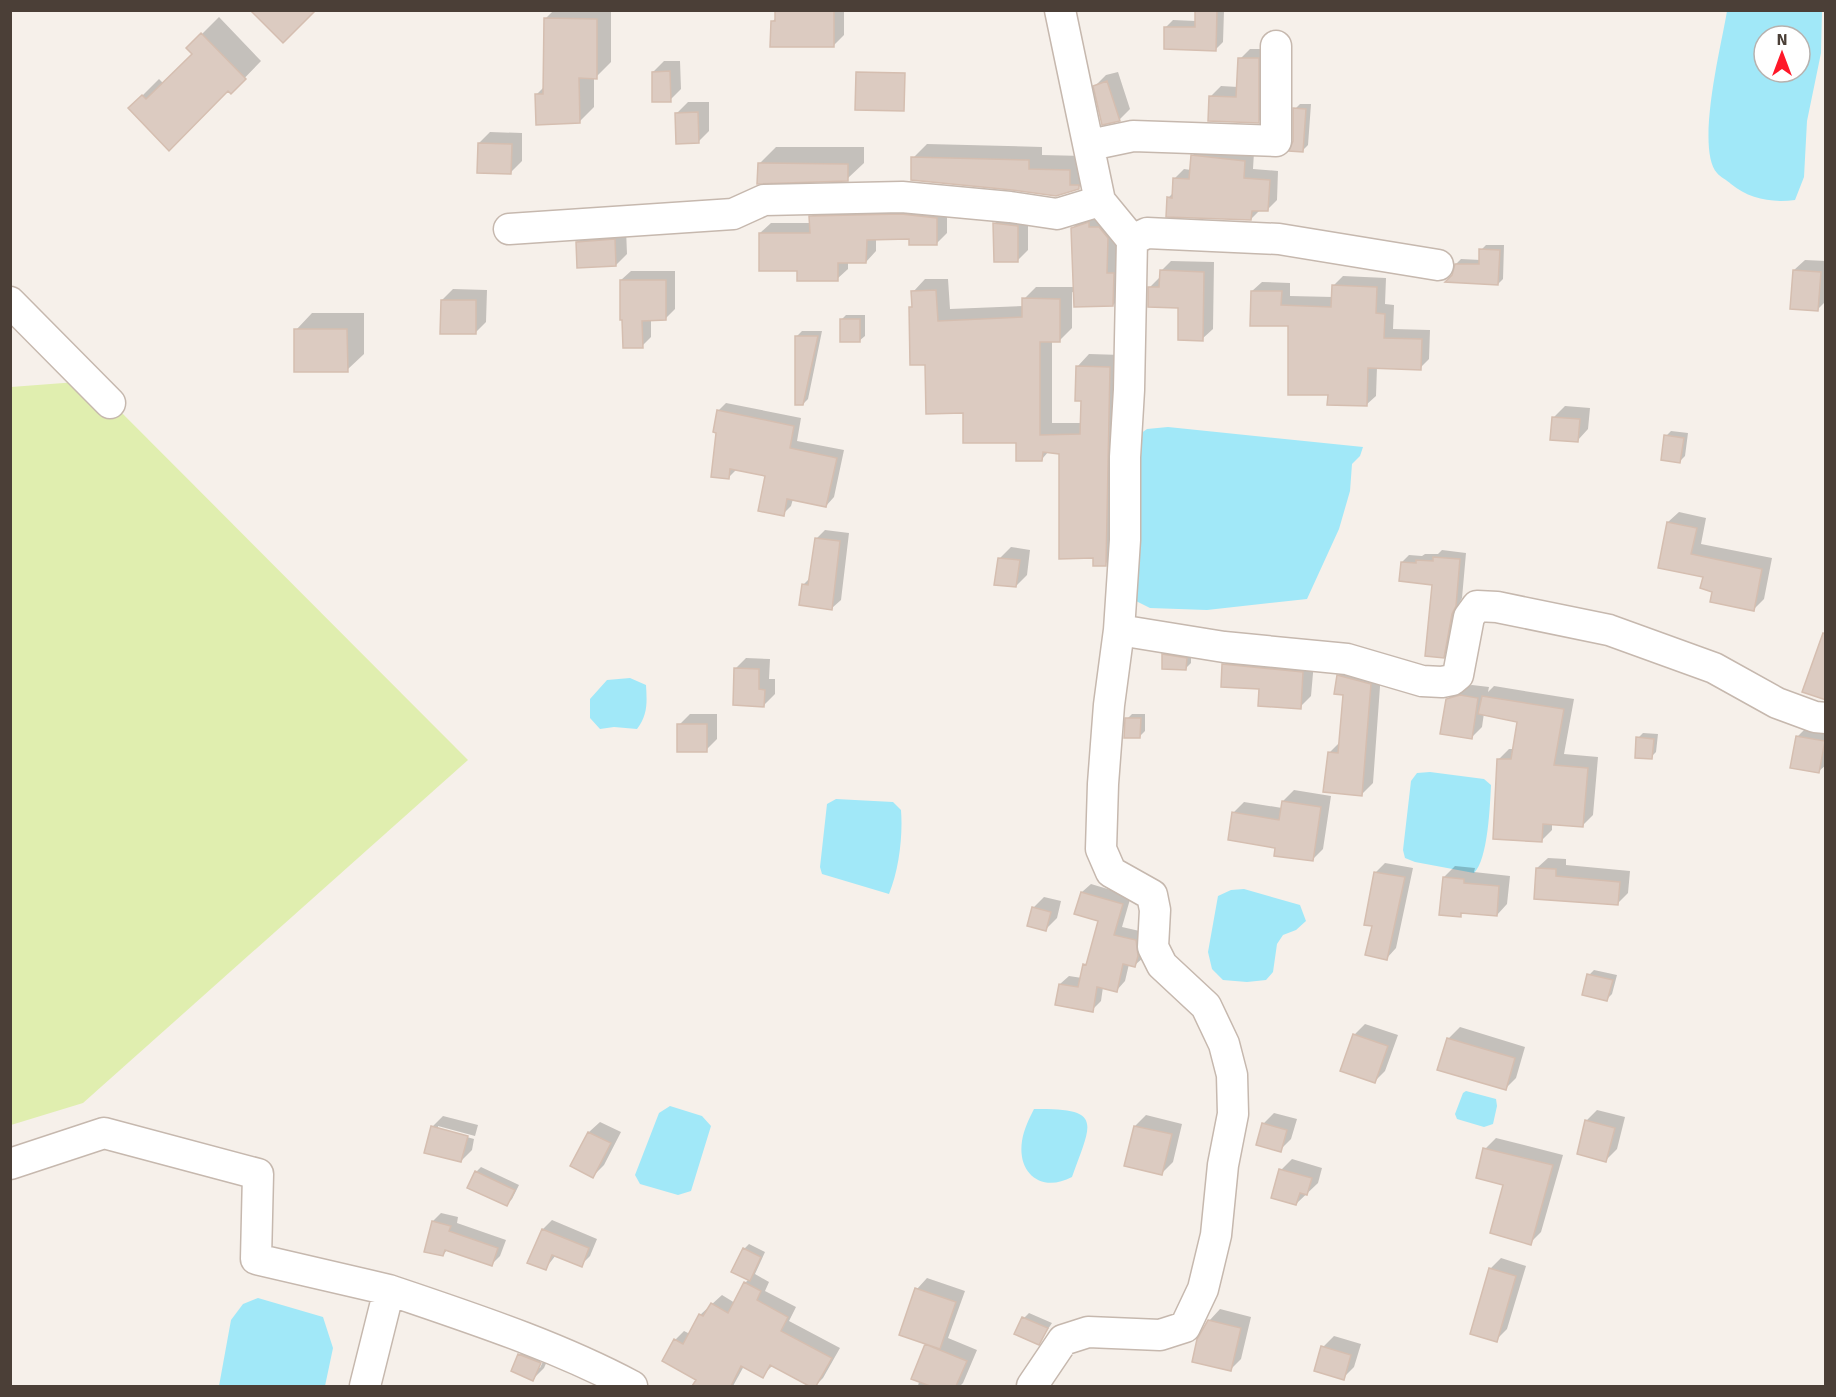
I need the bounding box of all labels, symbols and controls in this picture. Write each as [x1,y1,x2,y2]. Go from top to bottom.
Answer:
north arrow [1752,24,1812,84]
text: N [1776,30,1788,50]

